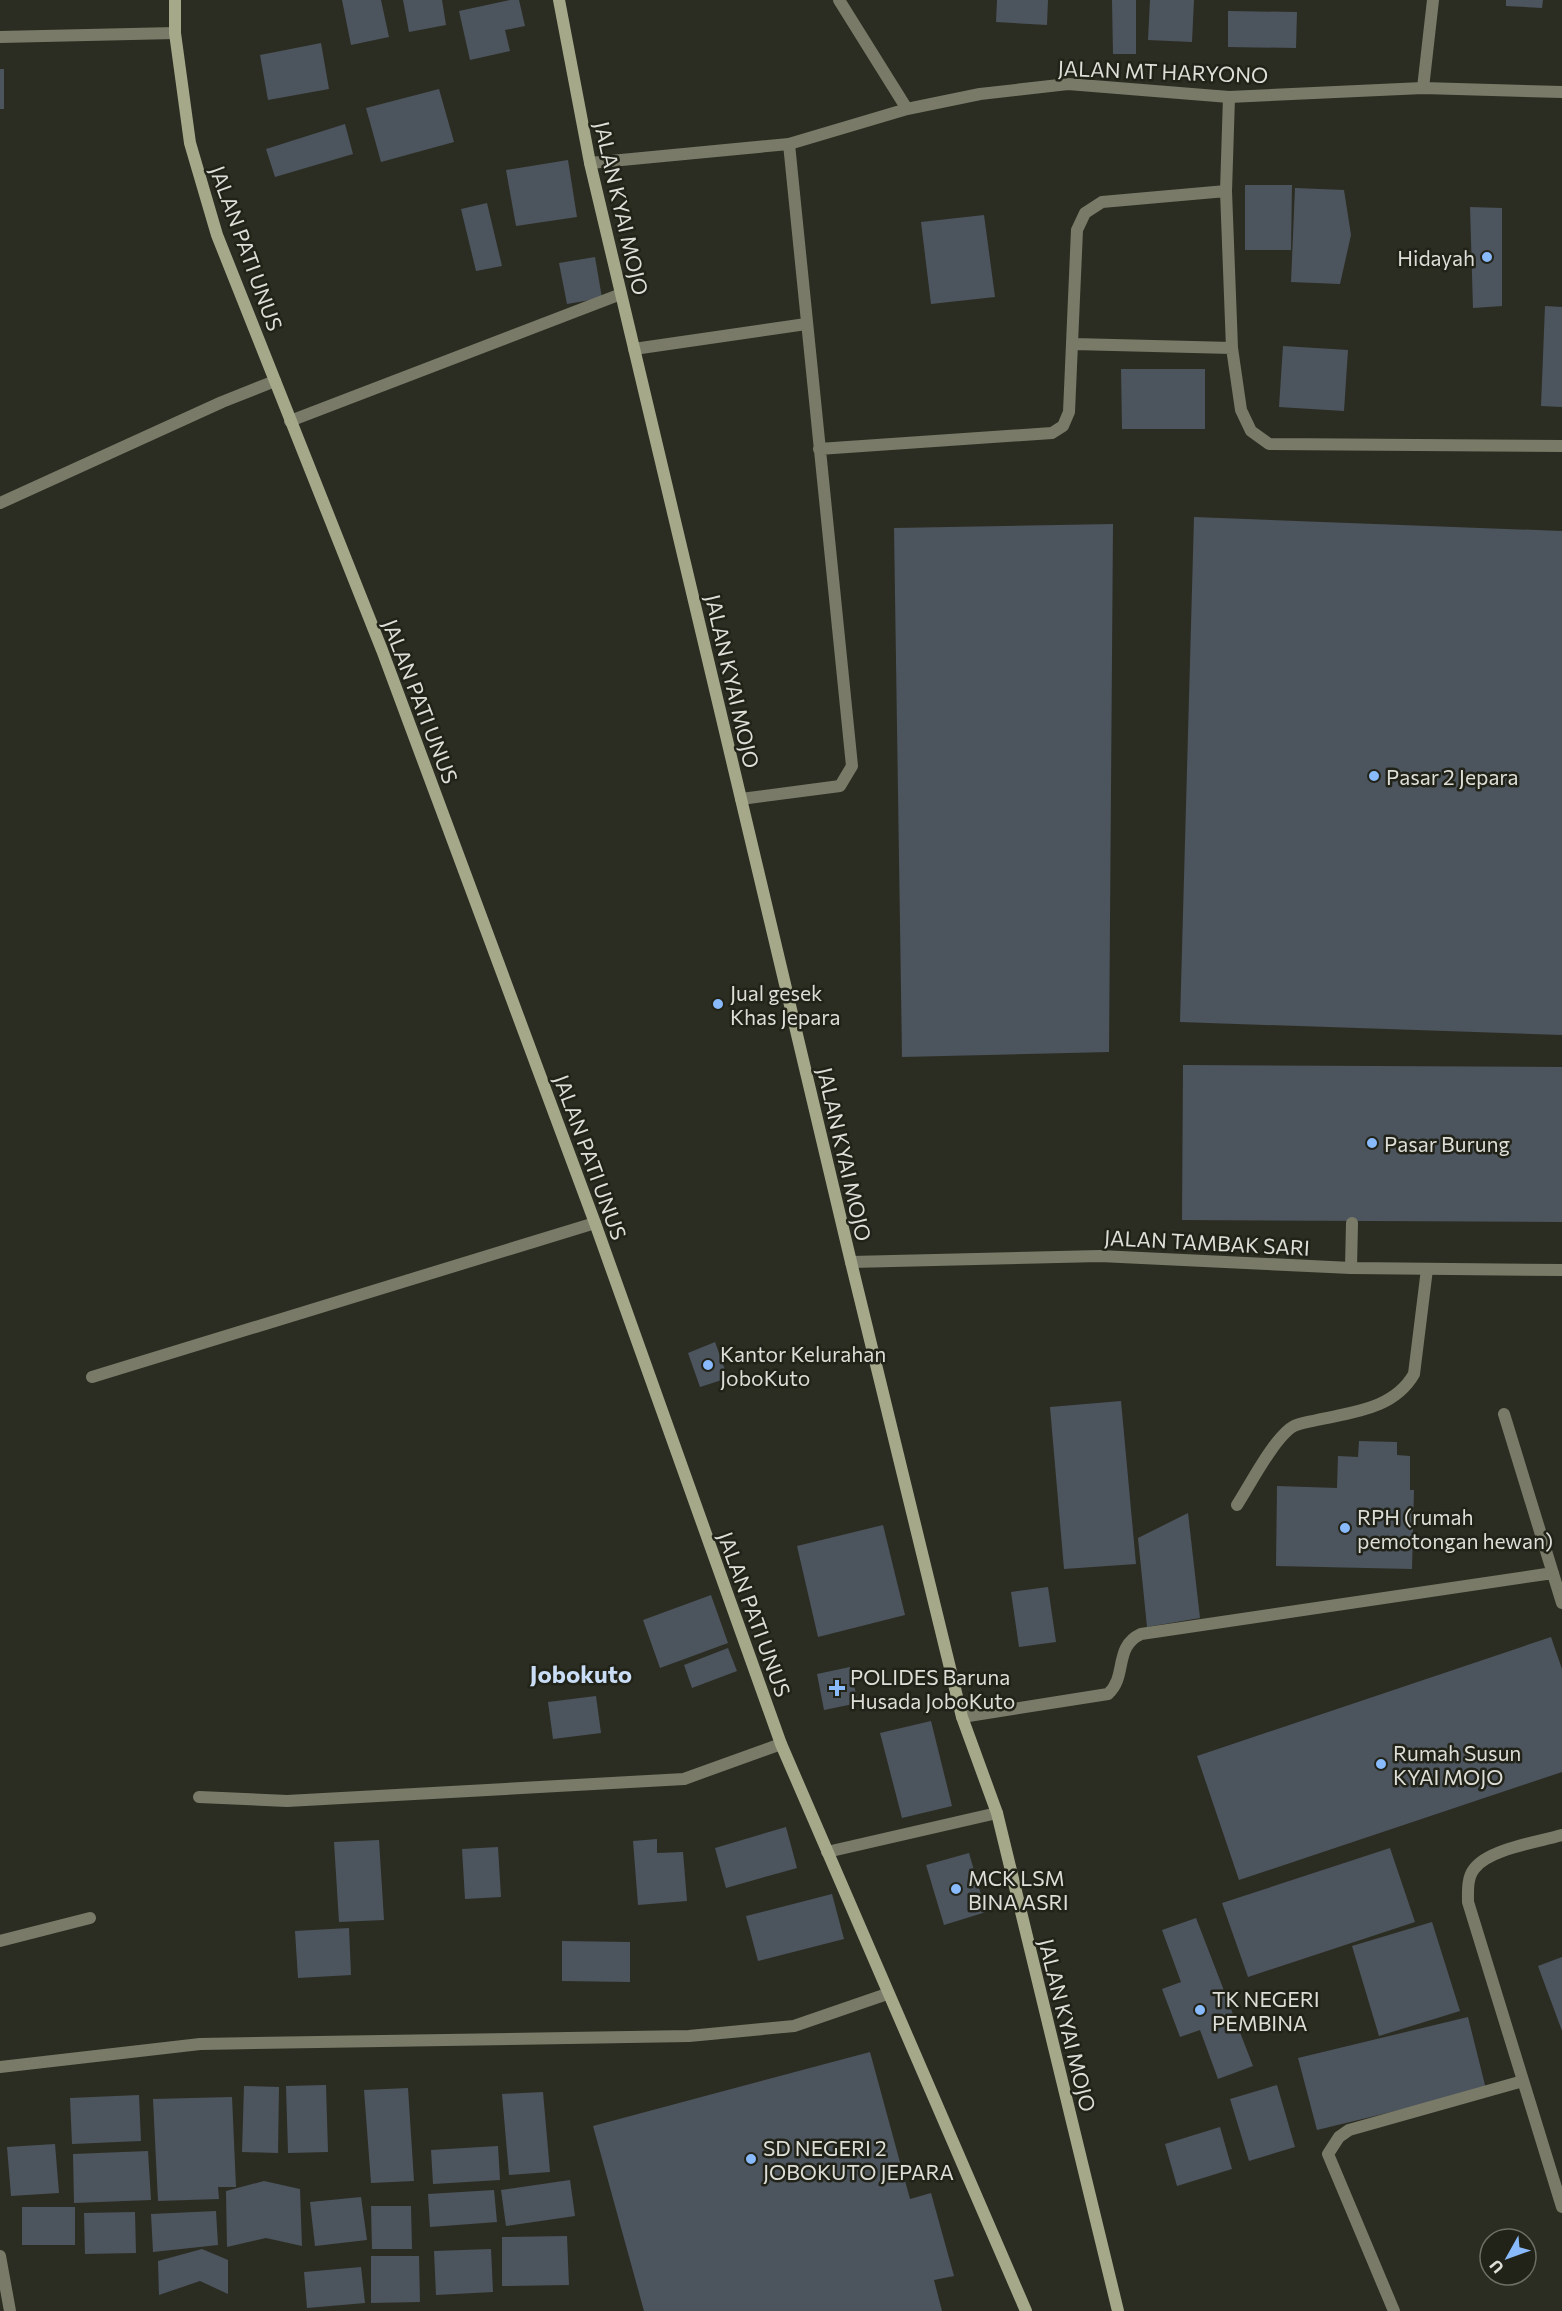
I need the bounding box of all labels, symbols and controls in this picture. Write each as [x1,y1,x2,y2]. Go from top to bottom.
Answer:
street label: JALAN MT HARYONO [1057,55,1269,87]
street label: JALAN KYAI MOJO [590,119,654,297]
street label: JALAN PATI UNUS [206,162,288,334]
place label: Hidayah [1397,245,1475,270]
marker: Hidayah [1480,250,1494,264]
street label: JALAN KYAI MOJO [701,592,765,770]
street label: JALAN PATI UNUS [378,615,464,787]
place label: Pasar 2 Jepara [1386,764,1519,789]
marker: Pasar 2 Jepara [1367,769,1381,783]
place label: Jual gesek Khas Jepara [730,980,840,1029]
marker: Jual gesek Khas Jepara [711,997,725,1011]
street label: JALAN KYAI MOJO [813,1065,877,1243]
street label: JALAN PATI UNUS [550,1071,632,1243]
place label: Pasar Burung [1384,1131,1510,1156]
marker: Pasar Burung [1365,1136,1379,1150]
street label: JALAN TAMBAK SARI [1103,1224,1311,1260]
place label: Kantor Kelurahan JoboKuto [720,1341,886,1390]
marker: Kantor Kelurahan JoboKuto [701,1358,715,1372]
place label: RPH (rumah pemotongan hewan) [1357,1504,1553,1553]
marker: RPH (rumah pemotongan hewan) [1338,1521,1352,1535]
street label: JALAN PATI UNUS [714,1528,796,1700]
district label: Jobokuto [530,1659,632,1688]
place label: POLIDES Baruna Husada JoboKuto [850,1664,1015,1713]
marker: POLIDES Baruna Husada JoboKuto [828,1679,846,1697]
place label: Rumah Susun KYAI MOJO [1393,1740,1521,1789]
marker: Rumah Susun KYAI MOJO [1374,1757,1388,1771]
place label: MCK LSM BINA ASRI [968,1865,1069,1914]
marker: MCK LSM BINA ASRI [949,1882,963,1896]
street label: JALAN KYAI MOJO [1034,1936,1102,2114]
place label: TK NEGERI PEMBINA [1212,1986,1320,2035]
marker: TK NEGERI PEMBINA [1193,2003,1207,2017]
place label: SD NEGERI 2 JOBOKUTO JEPARA [763,2135,954,2184]
marker: SD NEGERI 2 JOBOKUTO JEPARA [744,2152,758,2166]
north arrow [1478,2227,1538,2287]
text: U [1485,2256,1507,2278]

